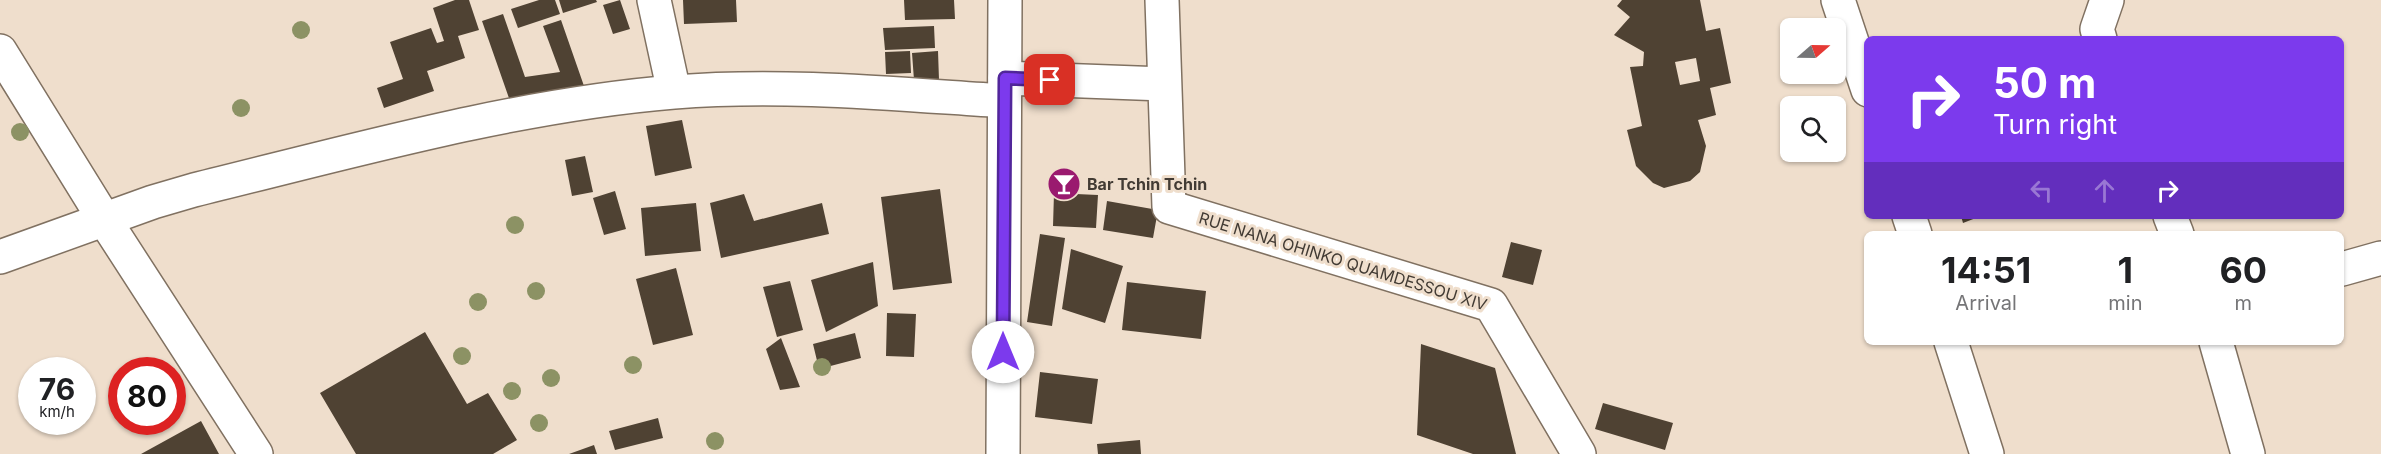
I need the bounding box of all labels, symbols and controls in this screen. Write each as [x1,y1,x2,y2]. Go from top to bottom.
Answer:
north arrow [1780,18,1846,84]
map controls [1780,18,1846,162]
pin [1024,54,1075,105]
text: 50 m [1993,57,2096,108]
icon: right [1894,60,1972,138]
icon: arrive [1033,63,1066,96]
button: search [1780,96,1846,162]
text: Turn right [1993,108,2117,141]
bar icon: Bar Tchin Tchin [1046,166,1082,202]
place label: Bar Tchin Tchin [1087,174,1207,194]
icon: left [2025,174,2058,207]
icon: ahead [2088,174,2121,207]
icon: right [2151,174,2184,207]
street label: RUE NANA OHINKO QUAMDESSOU XIV [1196,208,1490,314]
text: 14:51 [1941,248,2031,292]
text: 1 [2118,248,2133,292]
text: 60 [2219,248,2267,292]
text: Arrival [1955,291,2017,315]
text: min [2108,291,2142,315]
text: m [2234,291,2252,315]
position arrow [971,320,1035,384]
speed limit sign: 80 [108,357,186,435]
text: 76 [39,371,75,407]
text: km/h [39,402,75,421]

